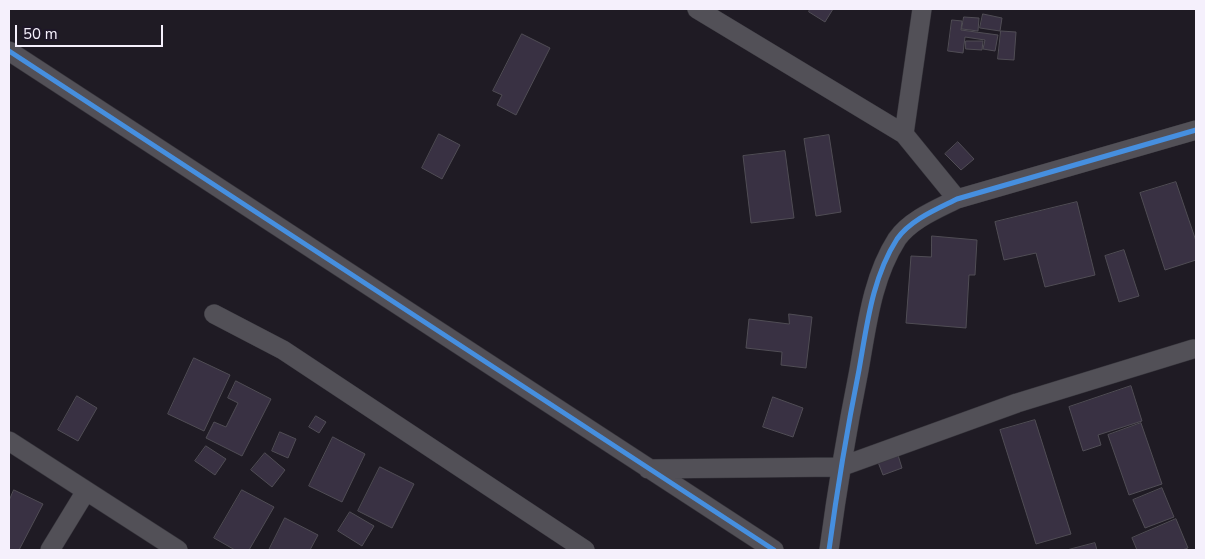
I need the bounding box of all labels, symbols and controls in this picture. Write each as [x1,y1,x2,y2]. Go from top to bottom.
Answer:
scale bar [18,15,165,47]
text: 50 m [23,24,58,44]

